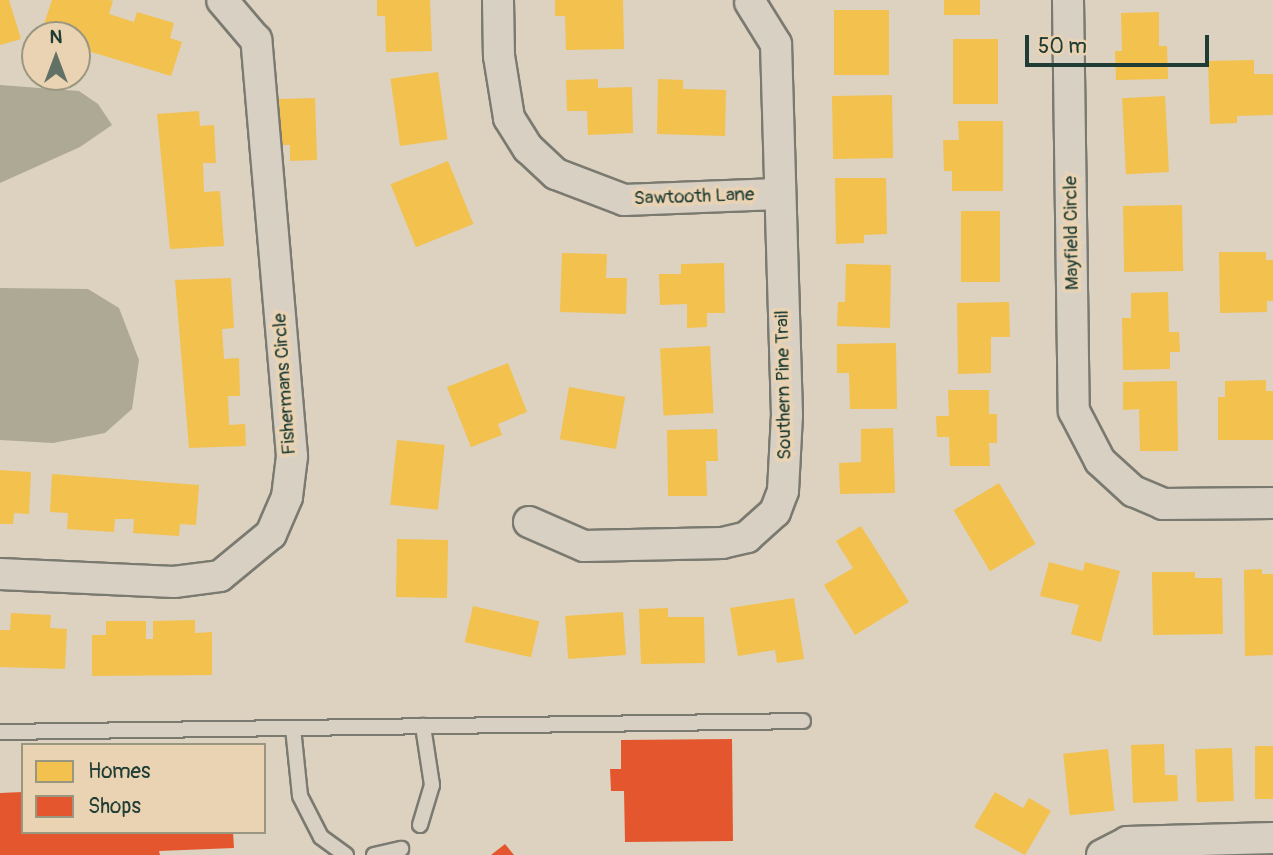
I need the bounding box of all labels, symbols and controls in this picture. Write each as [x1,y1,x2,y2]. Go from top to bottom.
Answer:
north arrow [21,21,91,91]
scale bar [1028,21,1212,65]
text: N [50,25,62,49]
text: 50 m [1038,33,1087,60]
street label: Mayfield Circle [1060,176,1084,290]
street label: Sawtooth Lane [633,184,755,210]
street label: Southern Pine Trail [771,310,797,460]
street label: Fishermans Circle [269,312,301,456]
legend [21,743,266,834]
text: Homes [88,758,150,785]
text: Shops [88,793,141,820]

